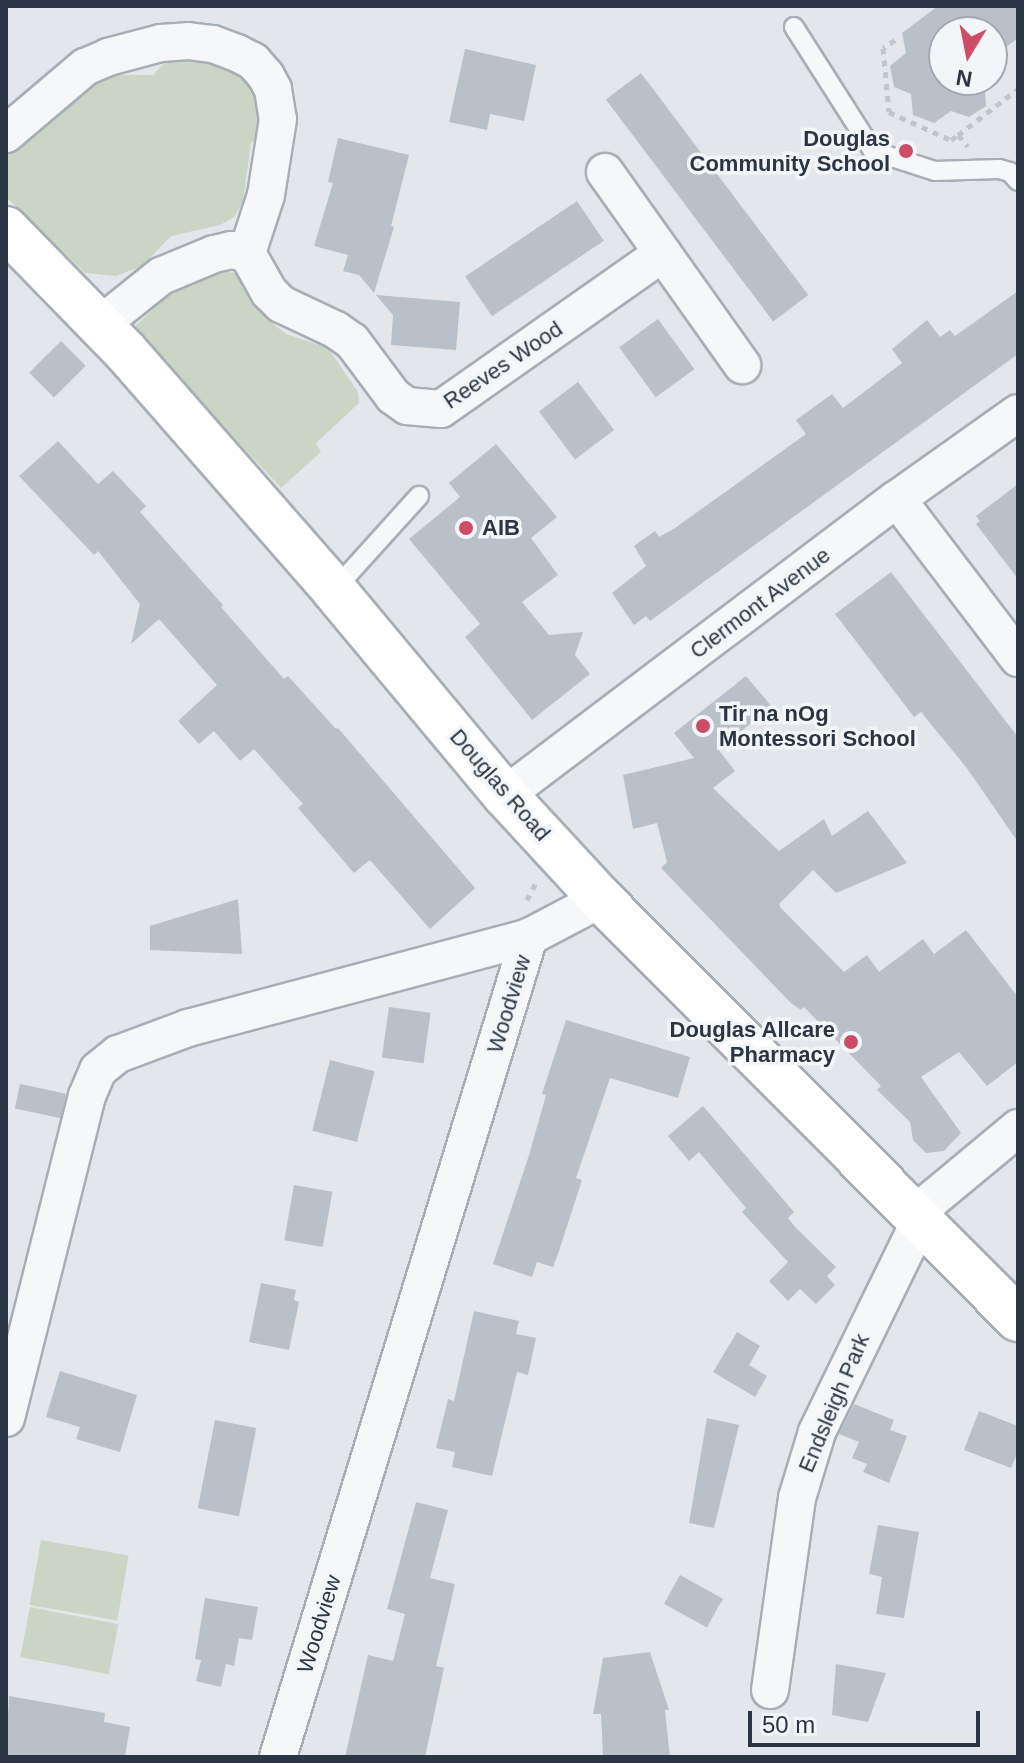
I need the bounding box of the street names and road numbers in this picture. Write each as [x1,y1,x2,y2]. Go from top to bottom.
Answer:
street label: Reeves Wood [439,316,567,414]
street label: Clermont Avenue [684,541,836,665]
street label: Douglas Road [444,724,556,846]
street label: Woodview [482,952,536,1056]
street label: Endsleigh Park [793,1330,875,1476]
street label: Woodview [292,1572,346,1676]

